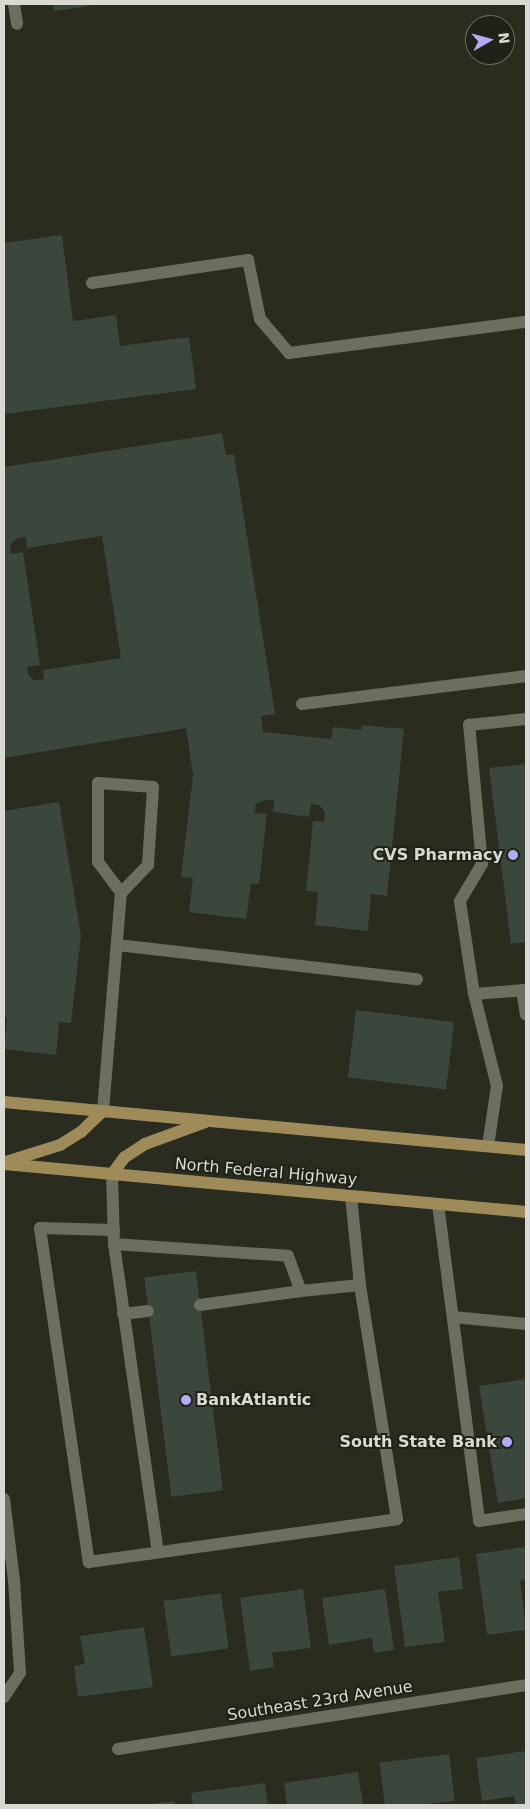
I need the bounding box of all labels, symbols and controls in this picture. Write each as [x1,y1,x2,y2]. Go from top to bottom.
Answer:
north arrow [465,15,515,65]
text: N [495,32,513,45]
place label: CVS Pharmacy [373,845,503,865]
marker: CVS Pharmacy [507,849,519,861]
street label: North Federal Highway [174,1154,358,1190]
place label: BankAtlantic [196,1390,311,1410]
marker: BankAtlantic [180,1394,192,1406]
place label: South State Bank [339,1432,497,1452]
marker: South State Bank [501,1436,513,1448]
street label: Southeast 23rd Avenue [226,1677,414,1725]

